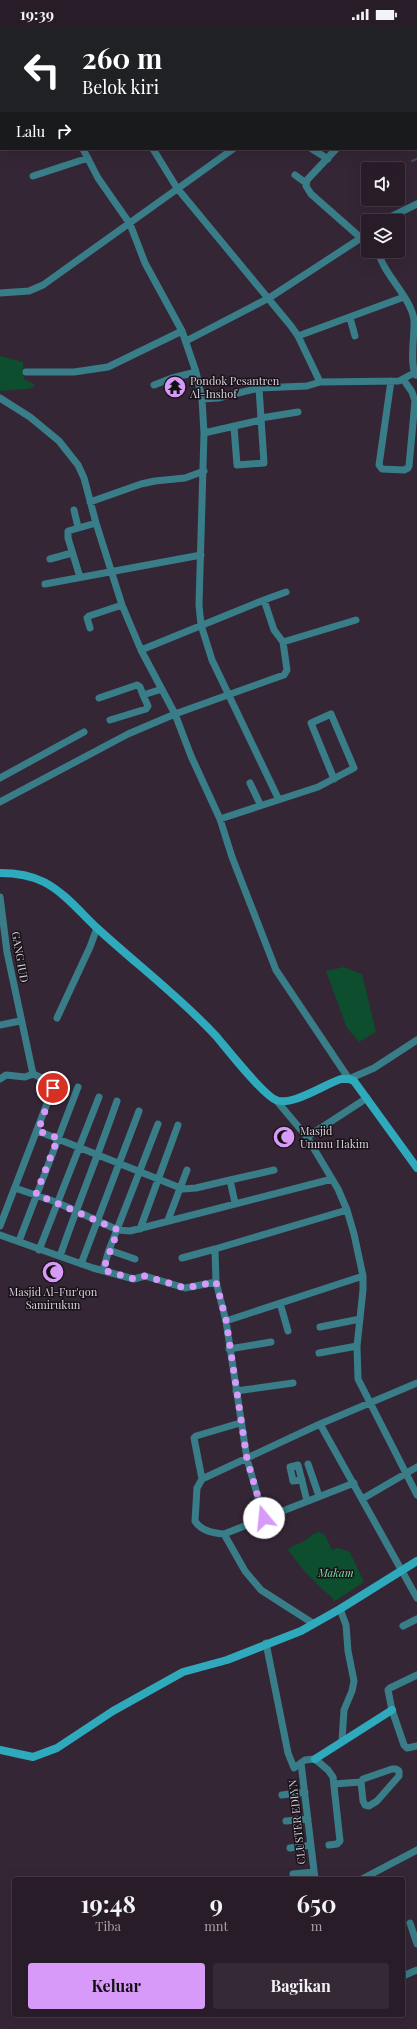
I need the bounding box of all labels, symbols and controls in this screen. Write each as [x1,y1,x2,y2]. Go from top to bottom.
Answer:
text: 19:39 [20,4,54,24]
text: 260 m [82,39,162,76]
icon: left [16,44,68,96]
text: Belok kiri [82,75,159,99]
icon: right [53,120,75,142]
text: Lalu [16,121,45,141]
map controls [361,162,405,258]
button: sound [361,162,405,206]
button: layers [361,214,405,258]
place label: Pondok Pesantren Al-Inshof [189,373,280,401]
temple icon: Pondok Pesantren Al-Inshof [162,374,188,400]
street label: GANG IUD [9,930,32,984]
pin [36,1071,70,1105]
icon: arrive [42,1077,64,1099]
place label: Masjid Ummu Hakim [300,1123,369,1151]
mosque icon: Masjid Ummu Hakim [271,1124,297,1150]
mosque icon: Masjid Al-Fur'qon Samirukun [40,1259,66,1285]
place label: Masjid Al-Fur'qon Samirukun [9,1284,98,1312]
position arrow [243,1497,285,1539]
park label: Makam [317,1565,354,1580]
street label: CLUSTER EDLYN [285,1779,308,1865]
text: 19:48 [80,1887,136,1919]
text: 9 [210,1887,223,1919]
text: 650 [297,1887,337,1919]
text: Tiba [95,1917,121,1934]
text: mnt [204,1917,228,1934]
text: m [311,1917,322,1934]
button: Keluar [28,1963,205,2009]
button: Bagikan [213,1963,389,2009]

